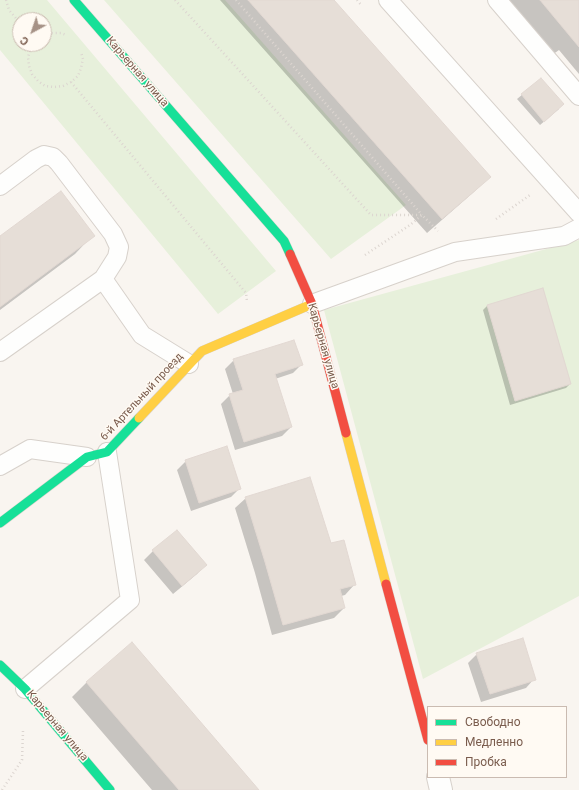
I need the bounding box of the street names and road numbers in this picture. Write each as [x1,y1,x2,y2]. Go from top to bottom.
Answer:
street label: Карьерная улица [103,34,171,110]
street label: Карьерная улица [304,302,342,390]
street label: 6-й Артельный проезд [98,350,186,444]
street label: Карьерная улица [24,688,90,764]

